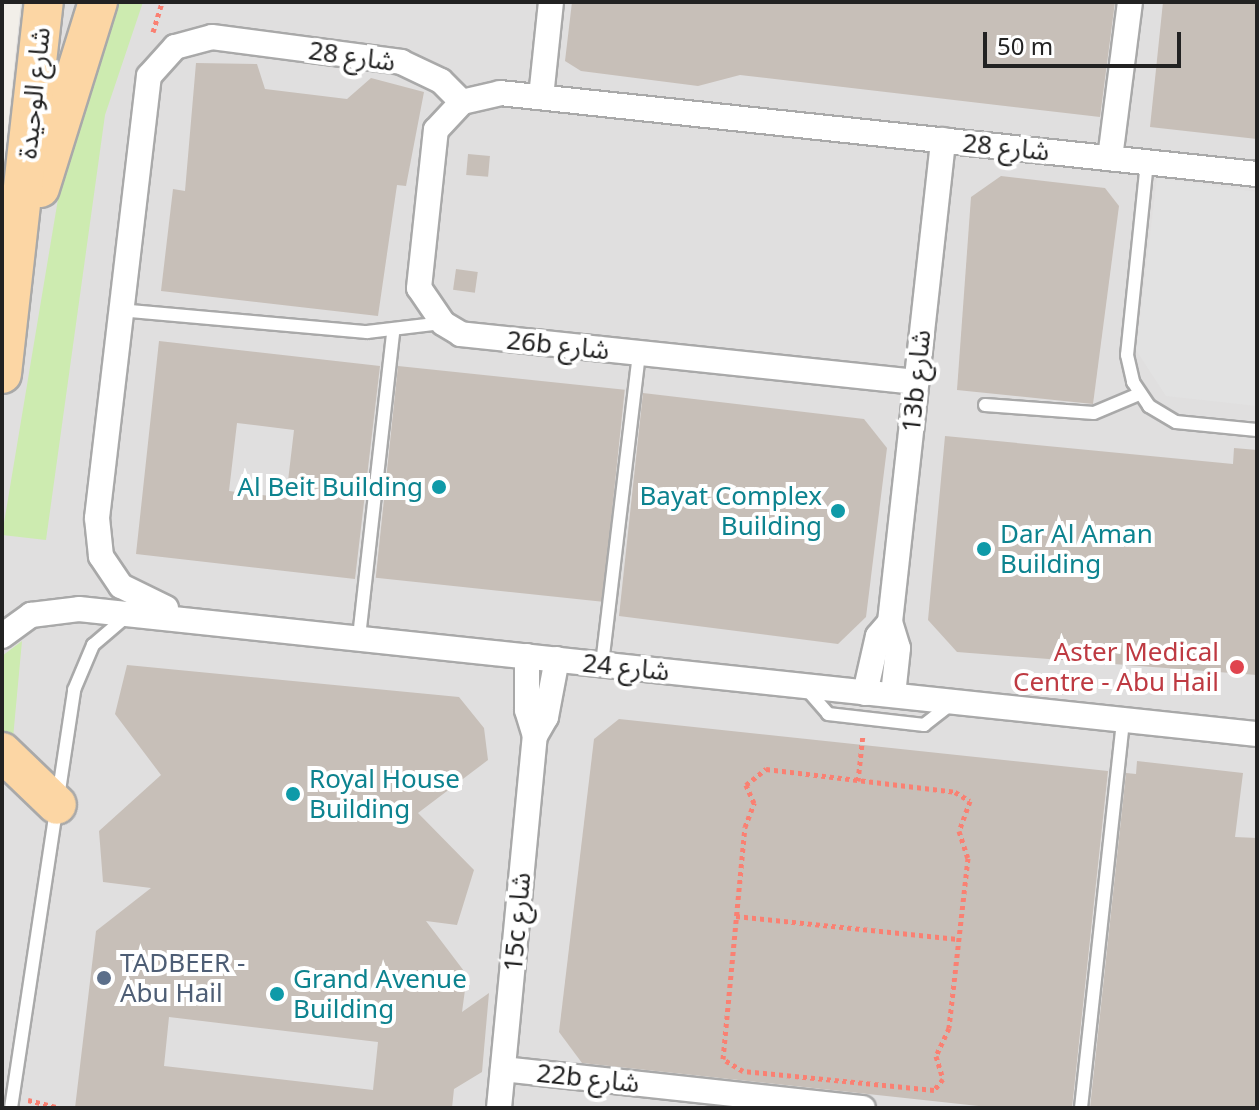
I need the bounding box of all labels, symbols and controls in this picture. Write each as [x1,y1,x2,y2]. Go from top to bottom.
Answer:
scale bar [987,16,1185,66]
street label: شارع الوحيدة [12,26,56,160]
text: 50 m [997,29,1053,62]
street label: شارع 28 [307,34,397,78]
street label: شارع 28 [961,127,1051,167]
street label: 26b شارع [505,324,611,366]
street label: 13b شارع [895,328,937,434]
place label: Al Beit Building [237,471,423,503]
marker: Al Beit Building [430,478,448,496]
place label: Bayat Complex Building [639,480,822,542]
marker: Bayat Complex Building [829,502,847,520]
place label: Dar Al Aman Building [1000,518,1153,580]
marker: Dar Al Aman Building [975,540,993,558]
place label: Aster Medical Centre - Abu Hail [1013,636,1219,698]
street label: شارع 24 [581,647,671,687]
marker: Aster Medical Centre - Abu Hail [1226,656,1248,678]
place label: Royal House Building [309,763,460,824]
marker: Royal House Building [284,785,302,803]
street label: 15c شارع [497,871,537,973]
place label: TADBEER - Abu Hail [120,947,245,1008]
place label: Grand Avenue Building [293,963,467,1024]
marker: TADBEER - Abu Hail [95,969,113,987]
marker: Grand Avenue Building [268,985,286,1003]
street label: 22b شارع [535,1057,641,1099]

